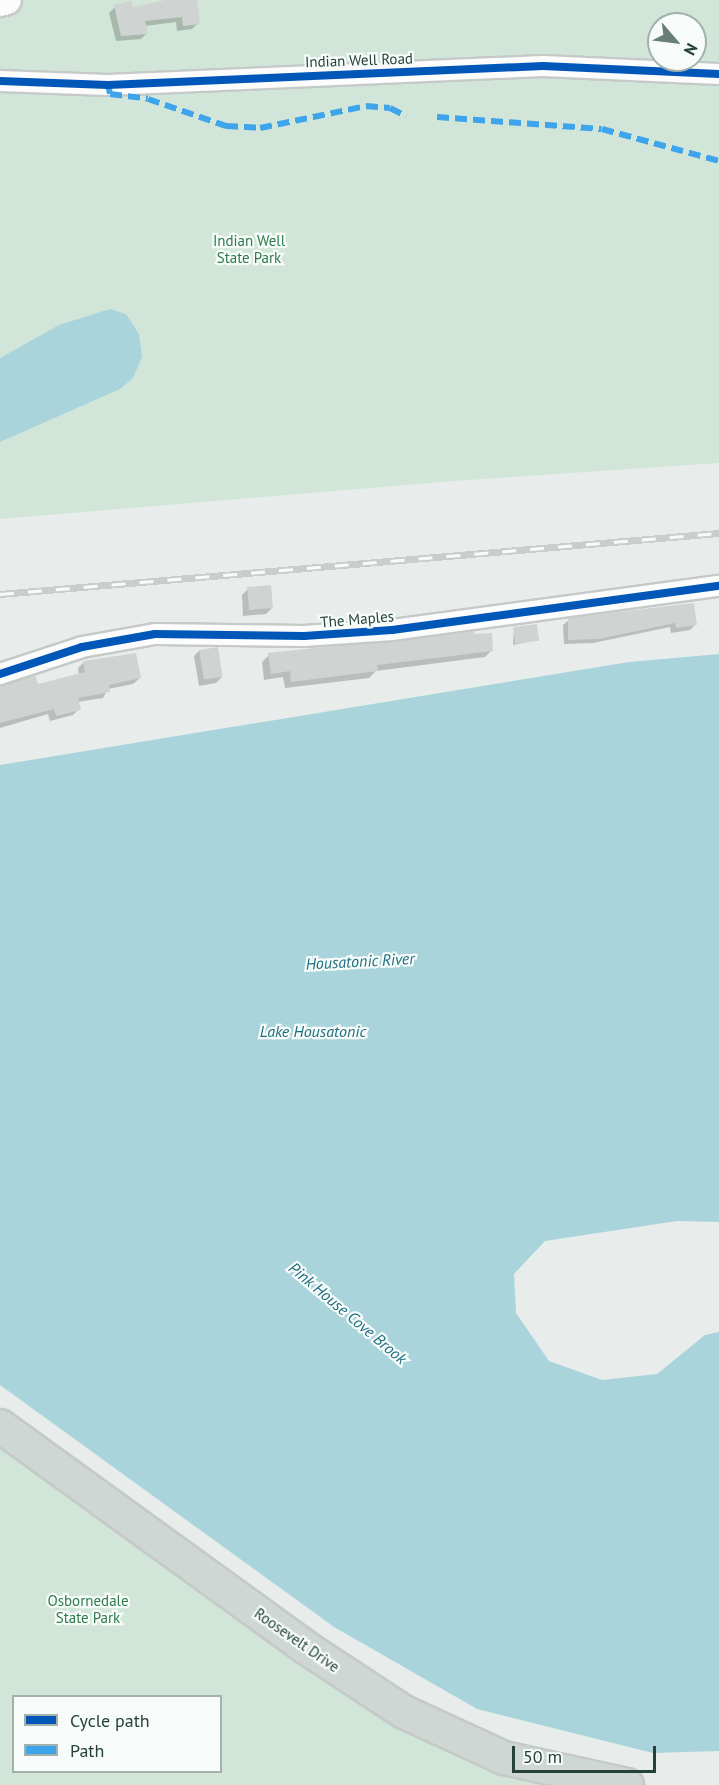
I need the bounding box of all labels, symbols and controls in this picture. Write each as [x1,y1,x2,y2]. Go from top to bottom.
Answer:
north arrow [647,12,707,72]
text: N [680,40,702,59]
street label: Indian Well Road [305,49,413,71]
park label: Indian Well State Park [213,231,285,266]
street label: The Maples [319,607,395,631]
water label: Housatonic River [305,949,415,973]
water label: Lake Housatonic [260,1021,366,1041]
water label: Pink House Cove Brook [285,1258,411,1368]
park label: Osbornedale State Park [47,1591,129,1626]
street label: Roosevelt Drive [251,1604,343,1676]
legend [12,1695,222,1773]
text: Cycle path [70,1709,150,1732]
scale bar [515,1734,659,1772]
text: Path [70,1739,104,1762]
text: 50 m [523,1745,562,1768]

